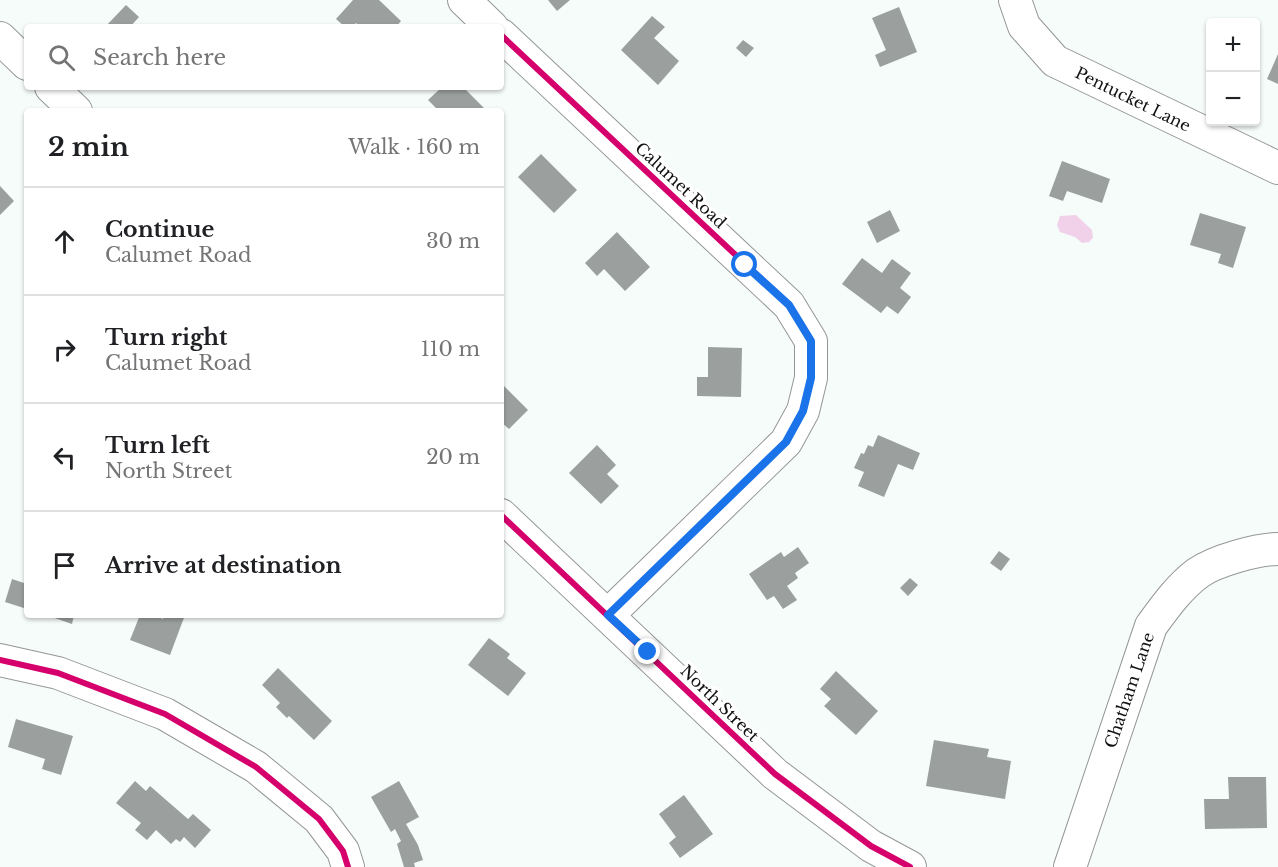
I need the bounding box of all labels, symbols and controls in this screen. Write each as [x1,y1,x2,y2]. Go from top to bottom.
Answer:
map controls [1206,18,1260,126]
button: + [1206,18,1260,72]
search box [24,24,504,90]
icon: search [45,41,78,74]
text: Search here [93,44,226,71]
street label: Pentucket Lane [1072,62,1194,136]
button: − [1206,72,1260,126]
text: 2 min [48,131,129,163]
text: Walk · 160 m [348,135,480,159]
street label: Calumet Road [631,138,731,232]
text: Continue [105,216,214,243]
icon: ahead [48,225,81,258]
text: 30 m [426,229,480,253]
text: Calumet Road [105,243,251,267]
route start [731,251,757,277]
text: Turn right [105,324,227,351]
icon: right [48,333,81,366]
text: 110 m [421,337,480,361]
text: Calumet Road [105,351,251,375]
text: Turn left [105,432,210,459]
icon: left [48,441,81,474]
text: 20 m [426,445,480,469]
text: North Street [105,459,232,483]
icon: arrive [48,549,81,582]
text: Arrive at destination [105,552,342,579]
street label: Chatham Lane [1100,630,1158,750]
route end [634,638,660,664]
street label: North Street [676,660,764,746]

